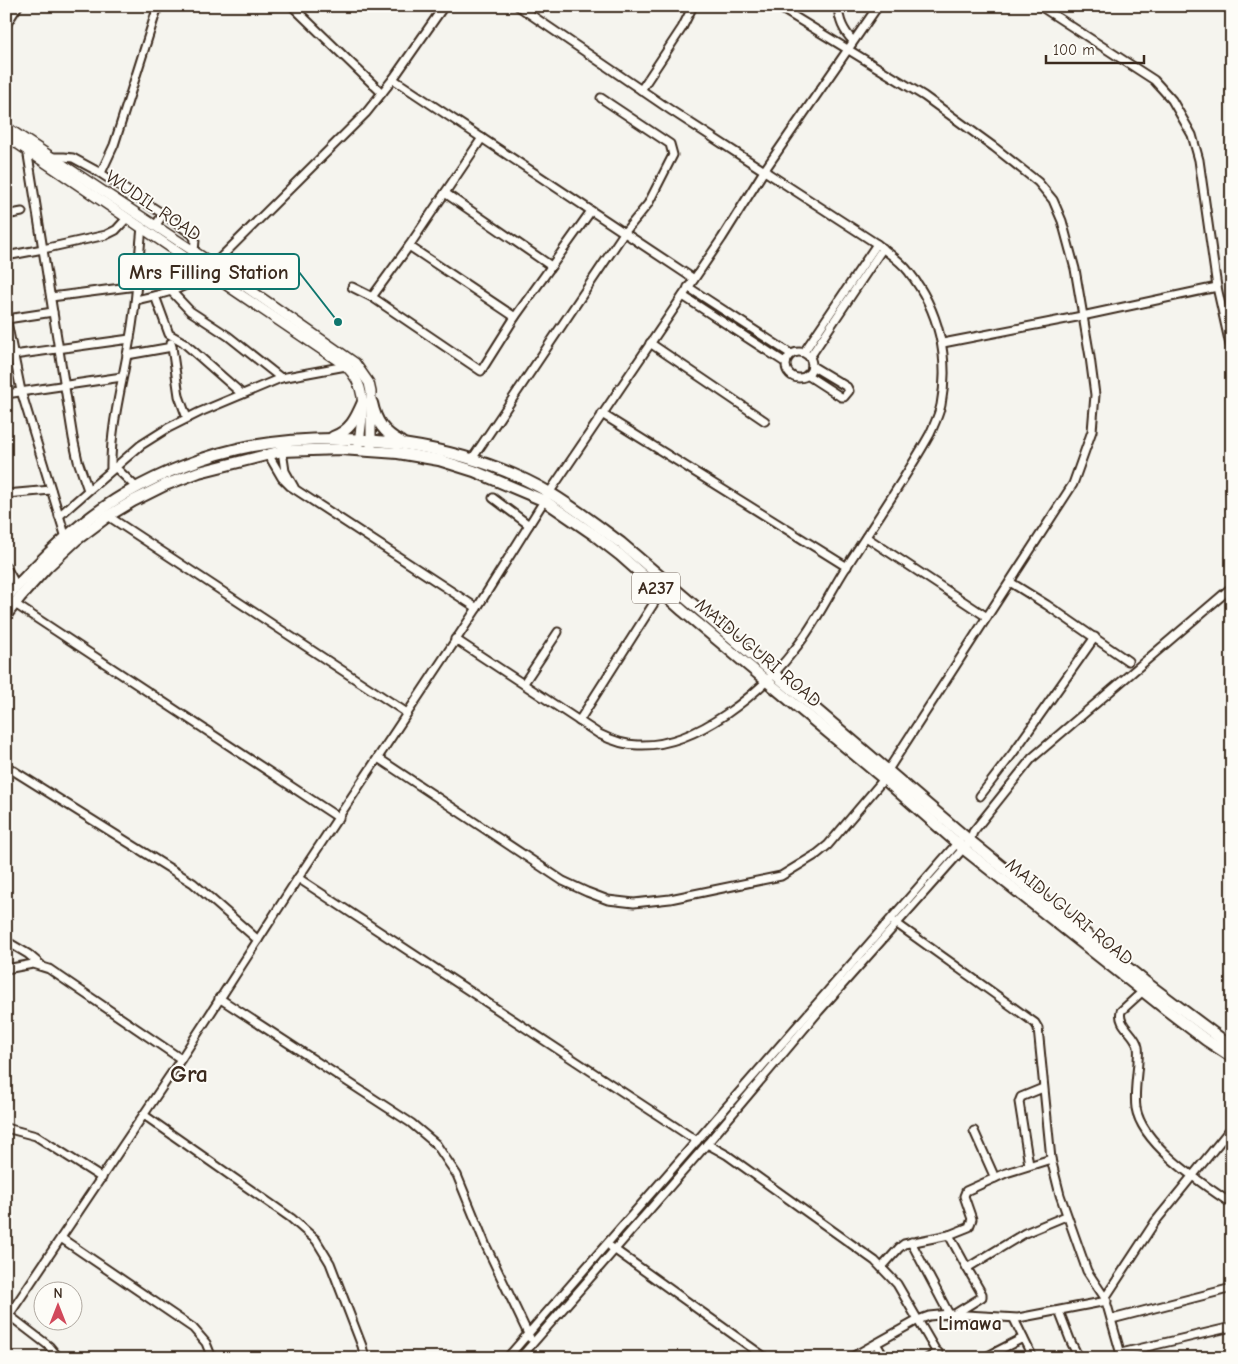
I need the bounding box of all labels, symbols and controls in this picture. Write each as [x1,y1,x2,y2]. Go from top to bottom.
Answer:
scale bar [1046,32,1143,64]
text: 100 m [1053,41,1095,59]
street label: WUDIL ROAD [101,166,206,246]
callout: Mrs Filling Station [119,254,299,289]
text: Mrs Filling Station [129,261,289,284]
road number: A237 [632,572,680,604]
street label: MAIDUGURI ROAD [691,594,826,712]
street label: MAIDUGURI ROAD [1001,854,1138,970]
district label: Gra [170,1060,208,1088]
north arrow [32,1282,82,1332]
text: N [53,1285,63,1302]
district label: Limawa [938,1312,1002,1335]

